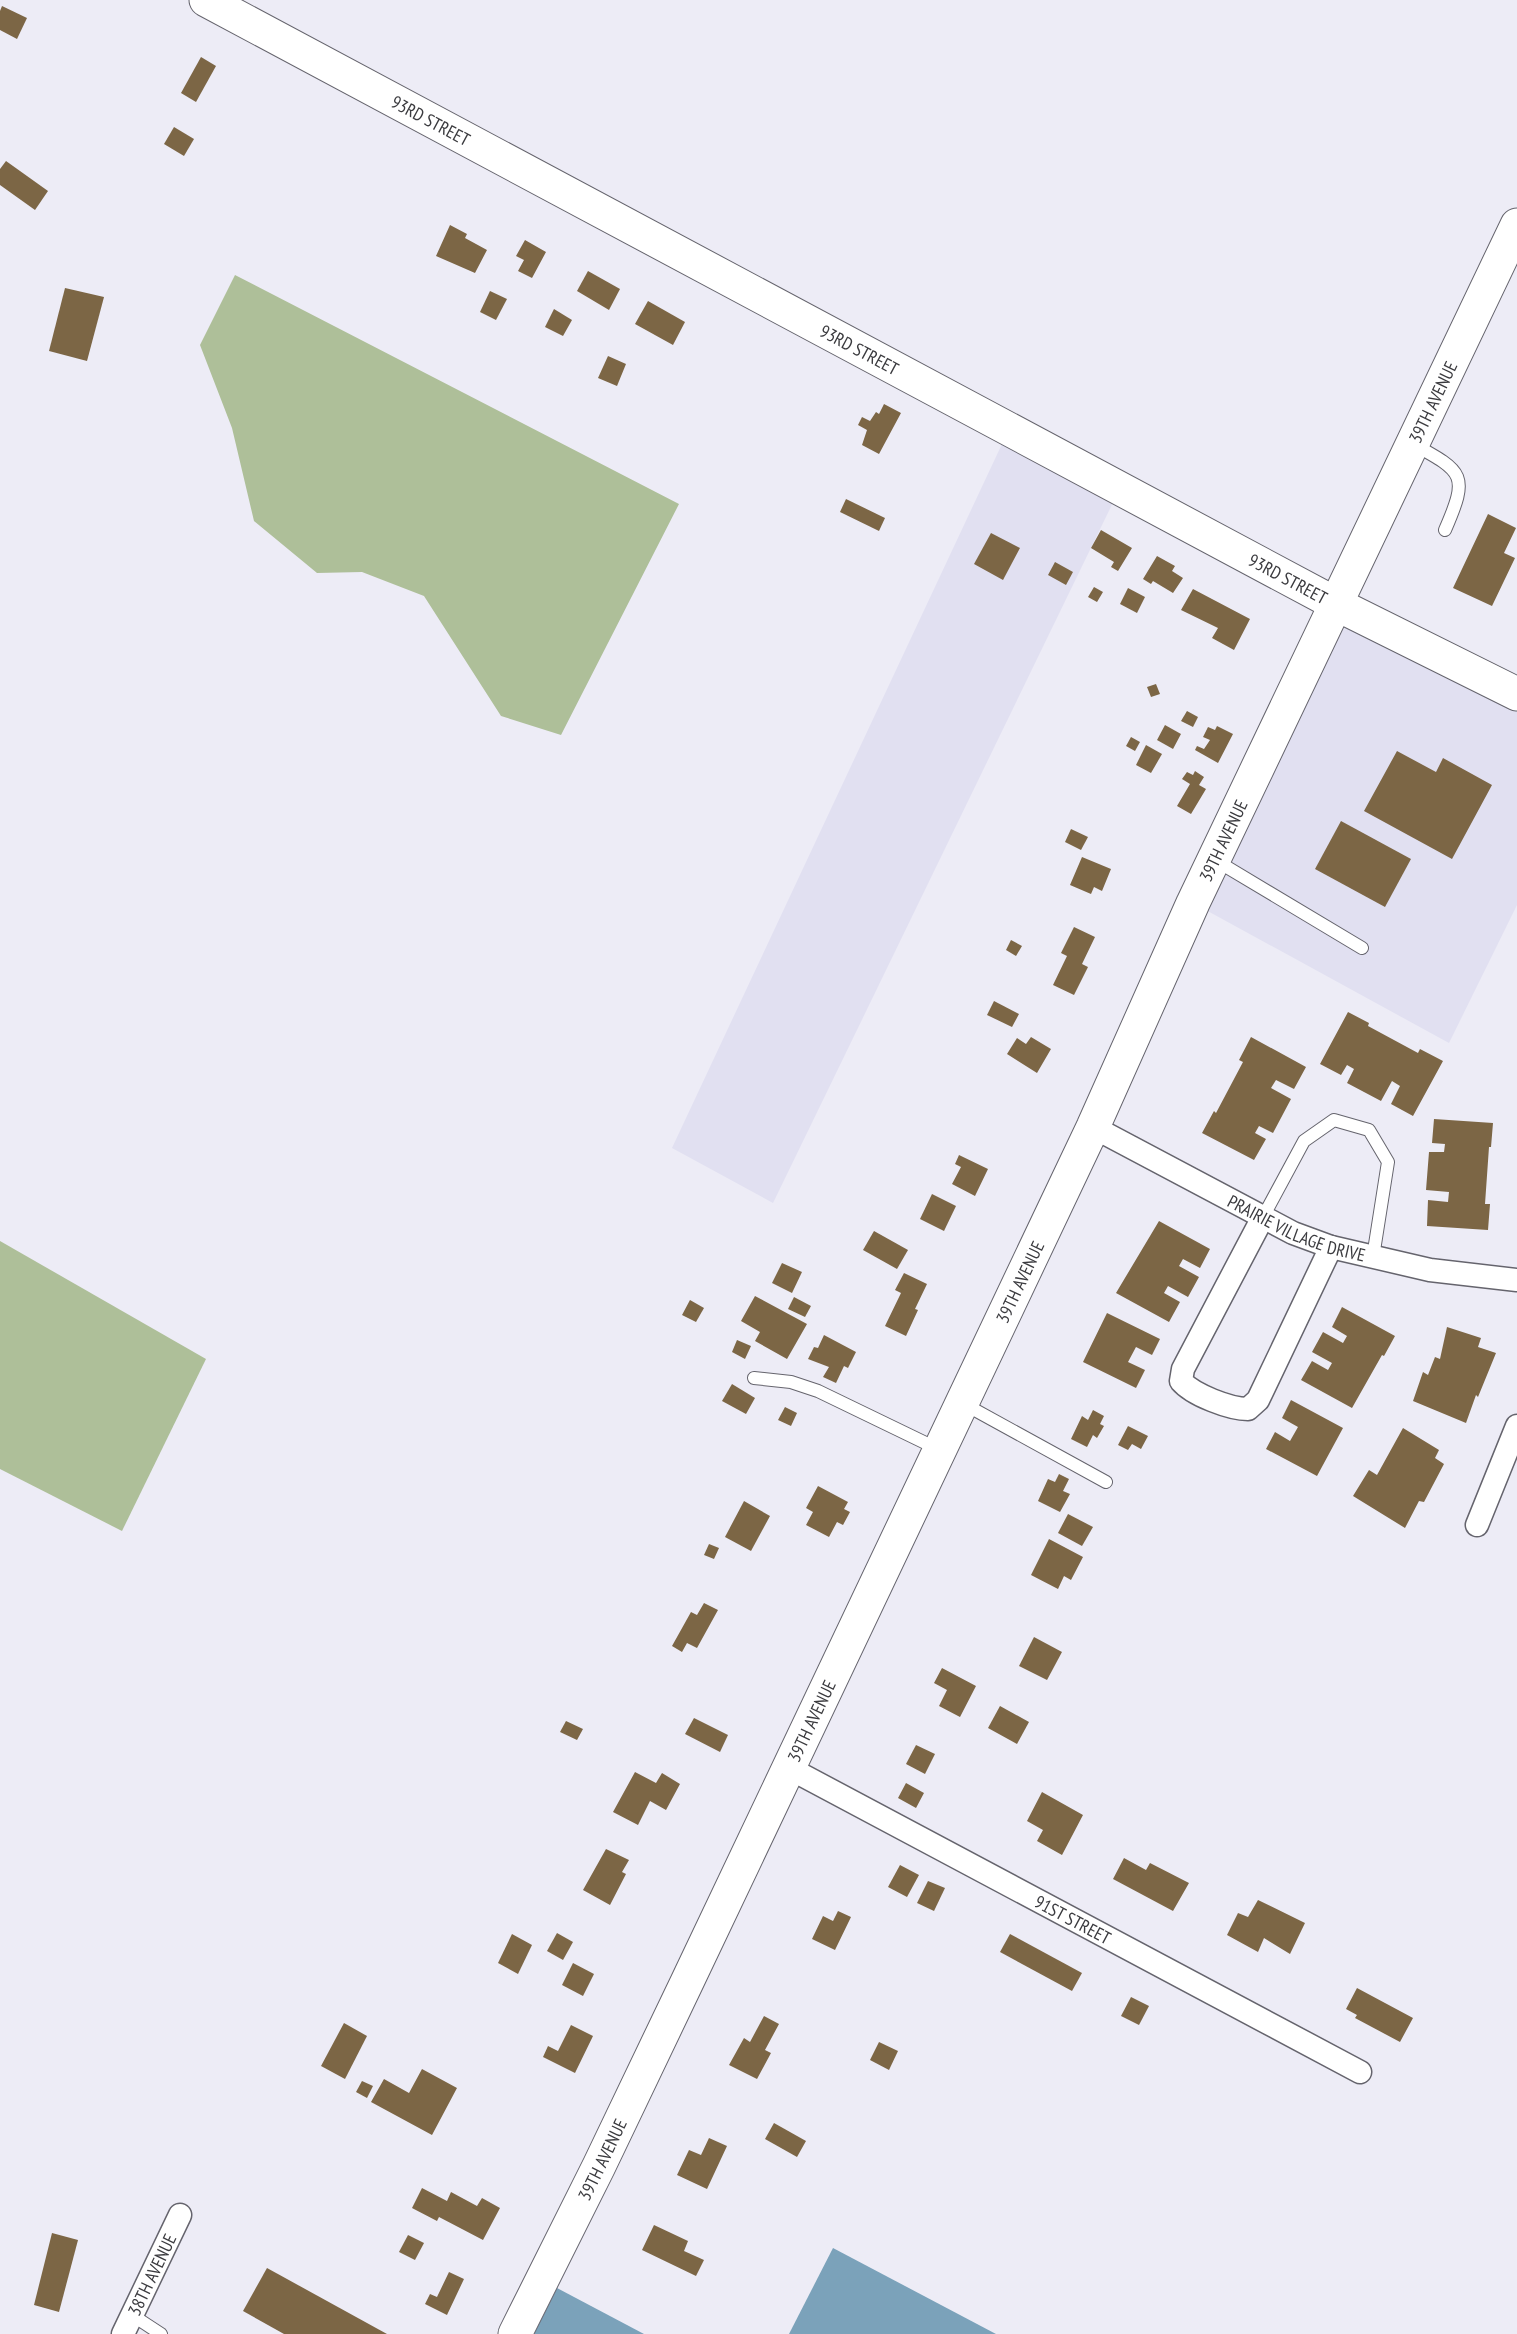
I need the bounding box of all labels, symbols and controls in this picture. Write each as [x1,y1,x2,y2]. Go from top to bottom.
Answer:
street label: 93RD STREET [388,90,474,151]
street label: 93RD STREET [816,319,903,380]
street label: 39TH AVENUE [1403,357,1462,447]
street label: 93RD STREET [1245,548,1331,609]
street label: 39TH AVENUE [1194,796,1252,885]
street label: PRAIRIE VILLAGE DRIVE [1224,1189,1368,1266]
street label: 39TH AVENUE [990,1237,1049,1326]
street label: 39TH AVENUE [782,1676,840,1765]
street label: 91ST STREET [1031,1890,1115,1949]
street label: 39TH AVENUE [572,2115,631,2204]
street label: 38TH AVENUE [122,2230,181,2319]

